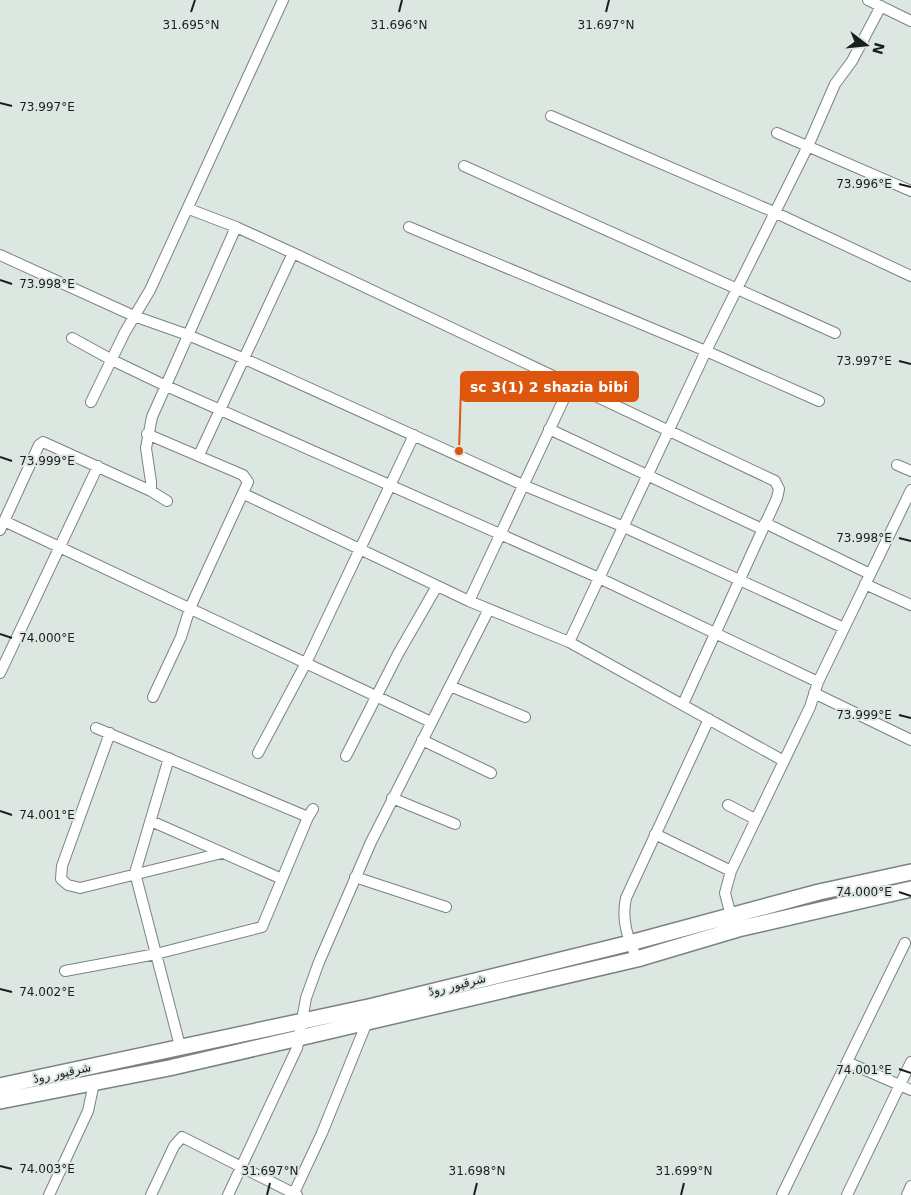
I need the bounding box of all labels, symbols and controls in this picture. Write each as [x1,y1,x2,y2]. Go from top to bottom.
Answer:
text: 31.695°N [163,18,219,32]
text: 31.696°N [371,18,427,32]
text: 31.697°N [578,18,634,32]
north arrow [841,20,891,70]
text: N [869,41,888,56]
text: 73.997°E [19,100,75,114]
text: 73.996°E [836,177,892,191]
text: 73.998°E [19,277,75,291]
text: 73.997°E [836,354,892,368]
callout: sc 3(1) 2 shazia bibi [461,372,638,401]
text: sc 3(1) 2 shazia bibi [470,379,628,395]
text: 73.999°E [19,454,75,468]
text: 73.998°E [836,531,892,545]
text: 74.000°E [19,631,75,645]
text: 73.999°E [836,708,892,722]
text: 74.001°E [19,808,75,822]
text: 74.000°E [836,885,892,899]
street label: شرقپور روڈ [427,971,487,1000]
text: 74.002°E [19,985,75,999]
street label: شرقپور روڈ [32,1060,92,1087]
text: 74.001°E [836,1063,892,1077]
text: 74.003°E [19,1162,75,1176]
text: 31.697°N [242,1164,298,1178]
text: 31.698°N [449,1164,505,1178]
text: 31.699°N [656,1164,712,1178]

